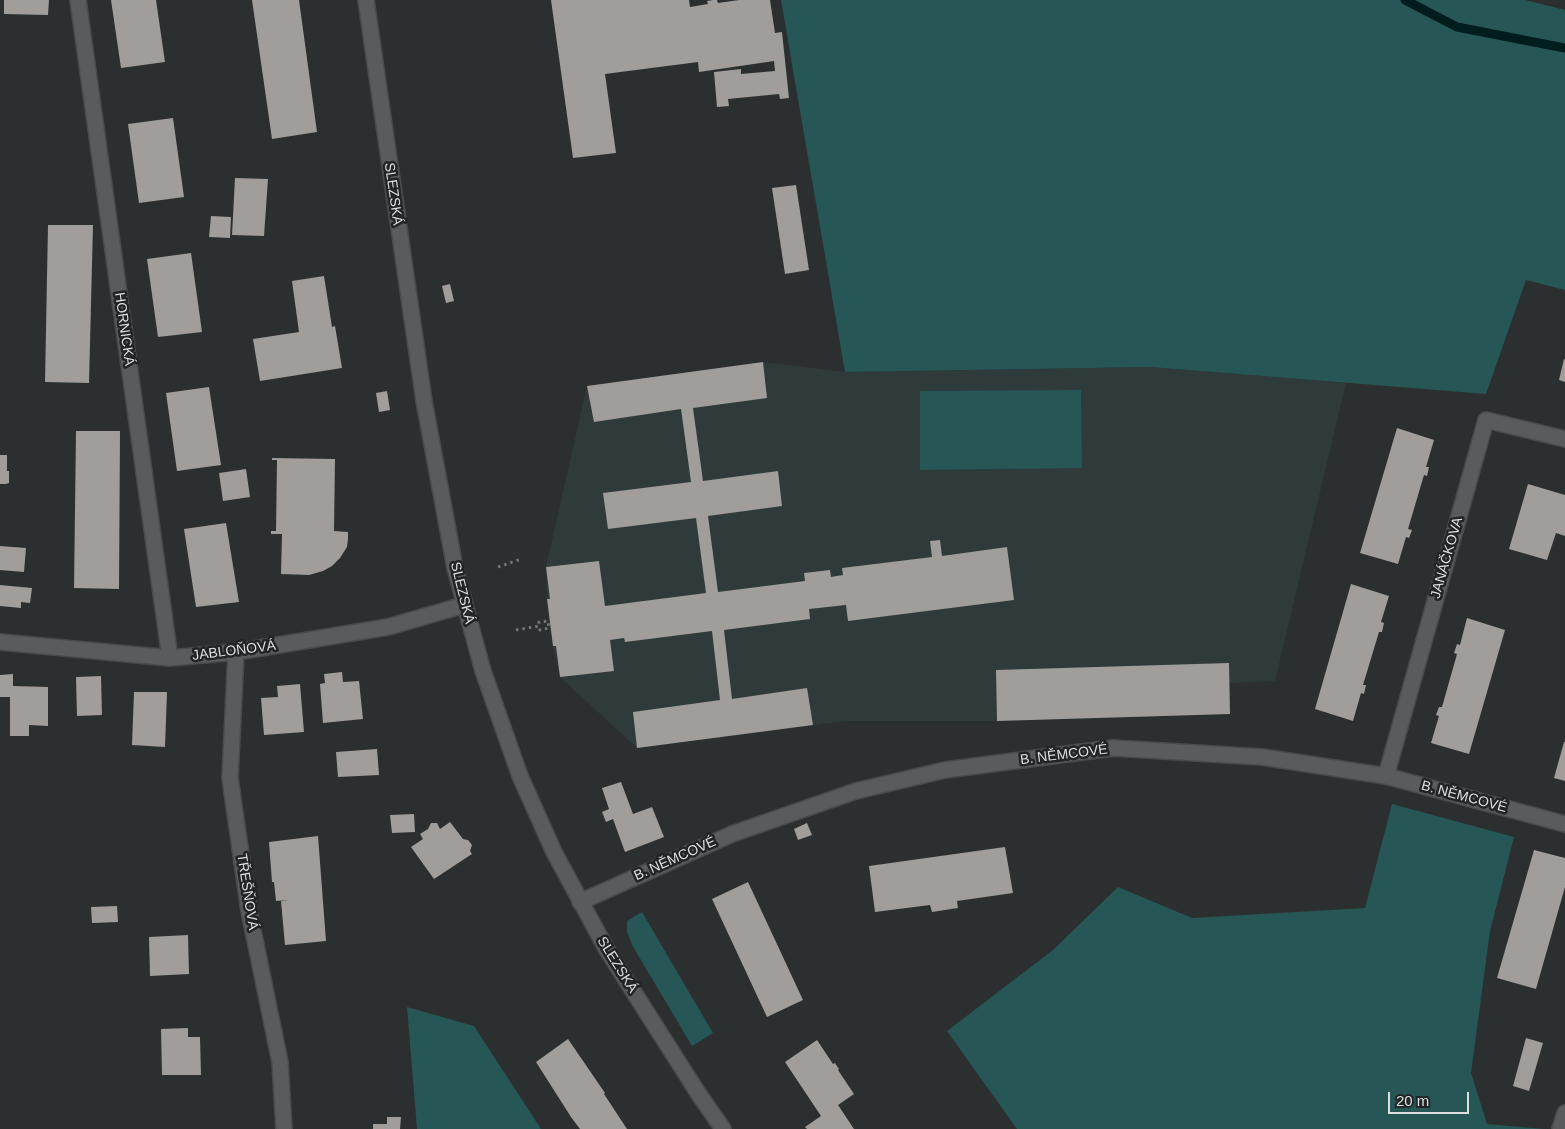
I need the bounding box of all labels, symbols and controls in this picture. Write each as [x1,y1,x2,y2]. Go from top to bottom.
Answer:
street label: SLEZSKÁ [380,162,406,226]
street label: HORNICKÁ [111,291,137,367]
street label: JANÁČKOVA [1427,515,1467,601]
street label: SLEZSKÁ [446,560,478,626]
street label: JABLOŇOVÁ [191,638,277,664]
street label: B. NĚMCOVÉ [1019,741,1109,769]
street label: B. NĚMCOVÉ [1419,778,1509,816]
street label: B. NĚMCOVÉ [631,833,719,885]
street label: TŘEŠŇOVÁ [233,853,261,931]
street label: SLEZSKÁ [593,934,641,996]
scale bar [1390,1082,1471,1114]
text: 20 m [1396,1092,1429,1109]

